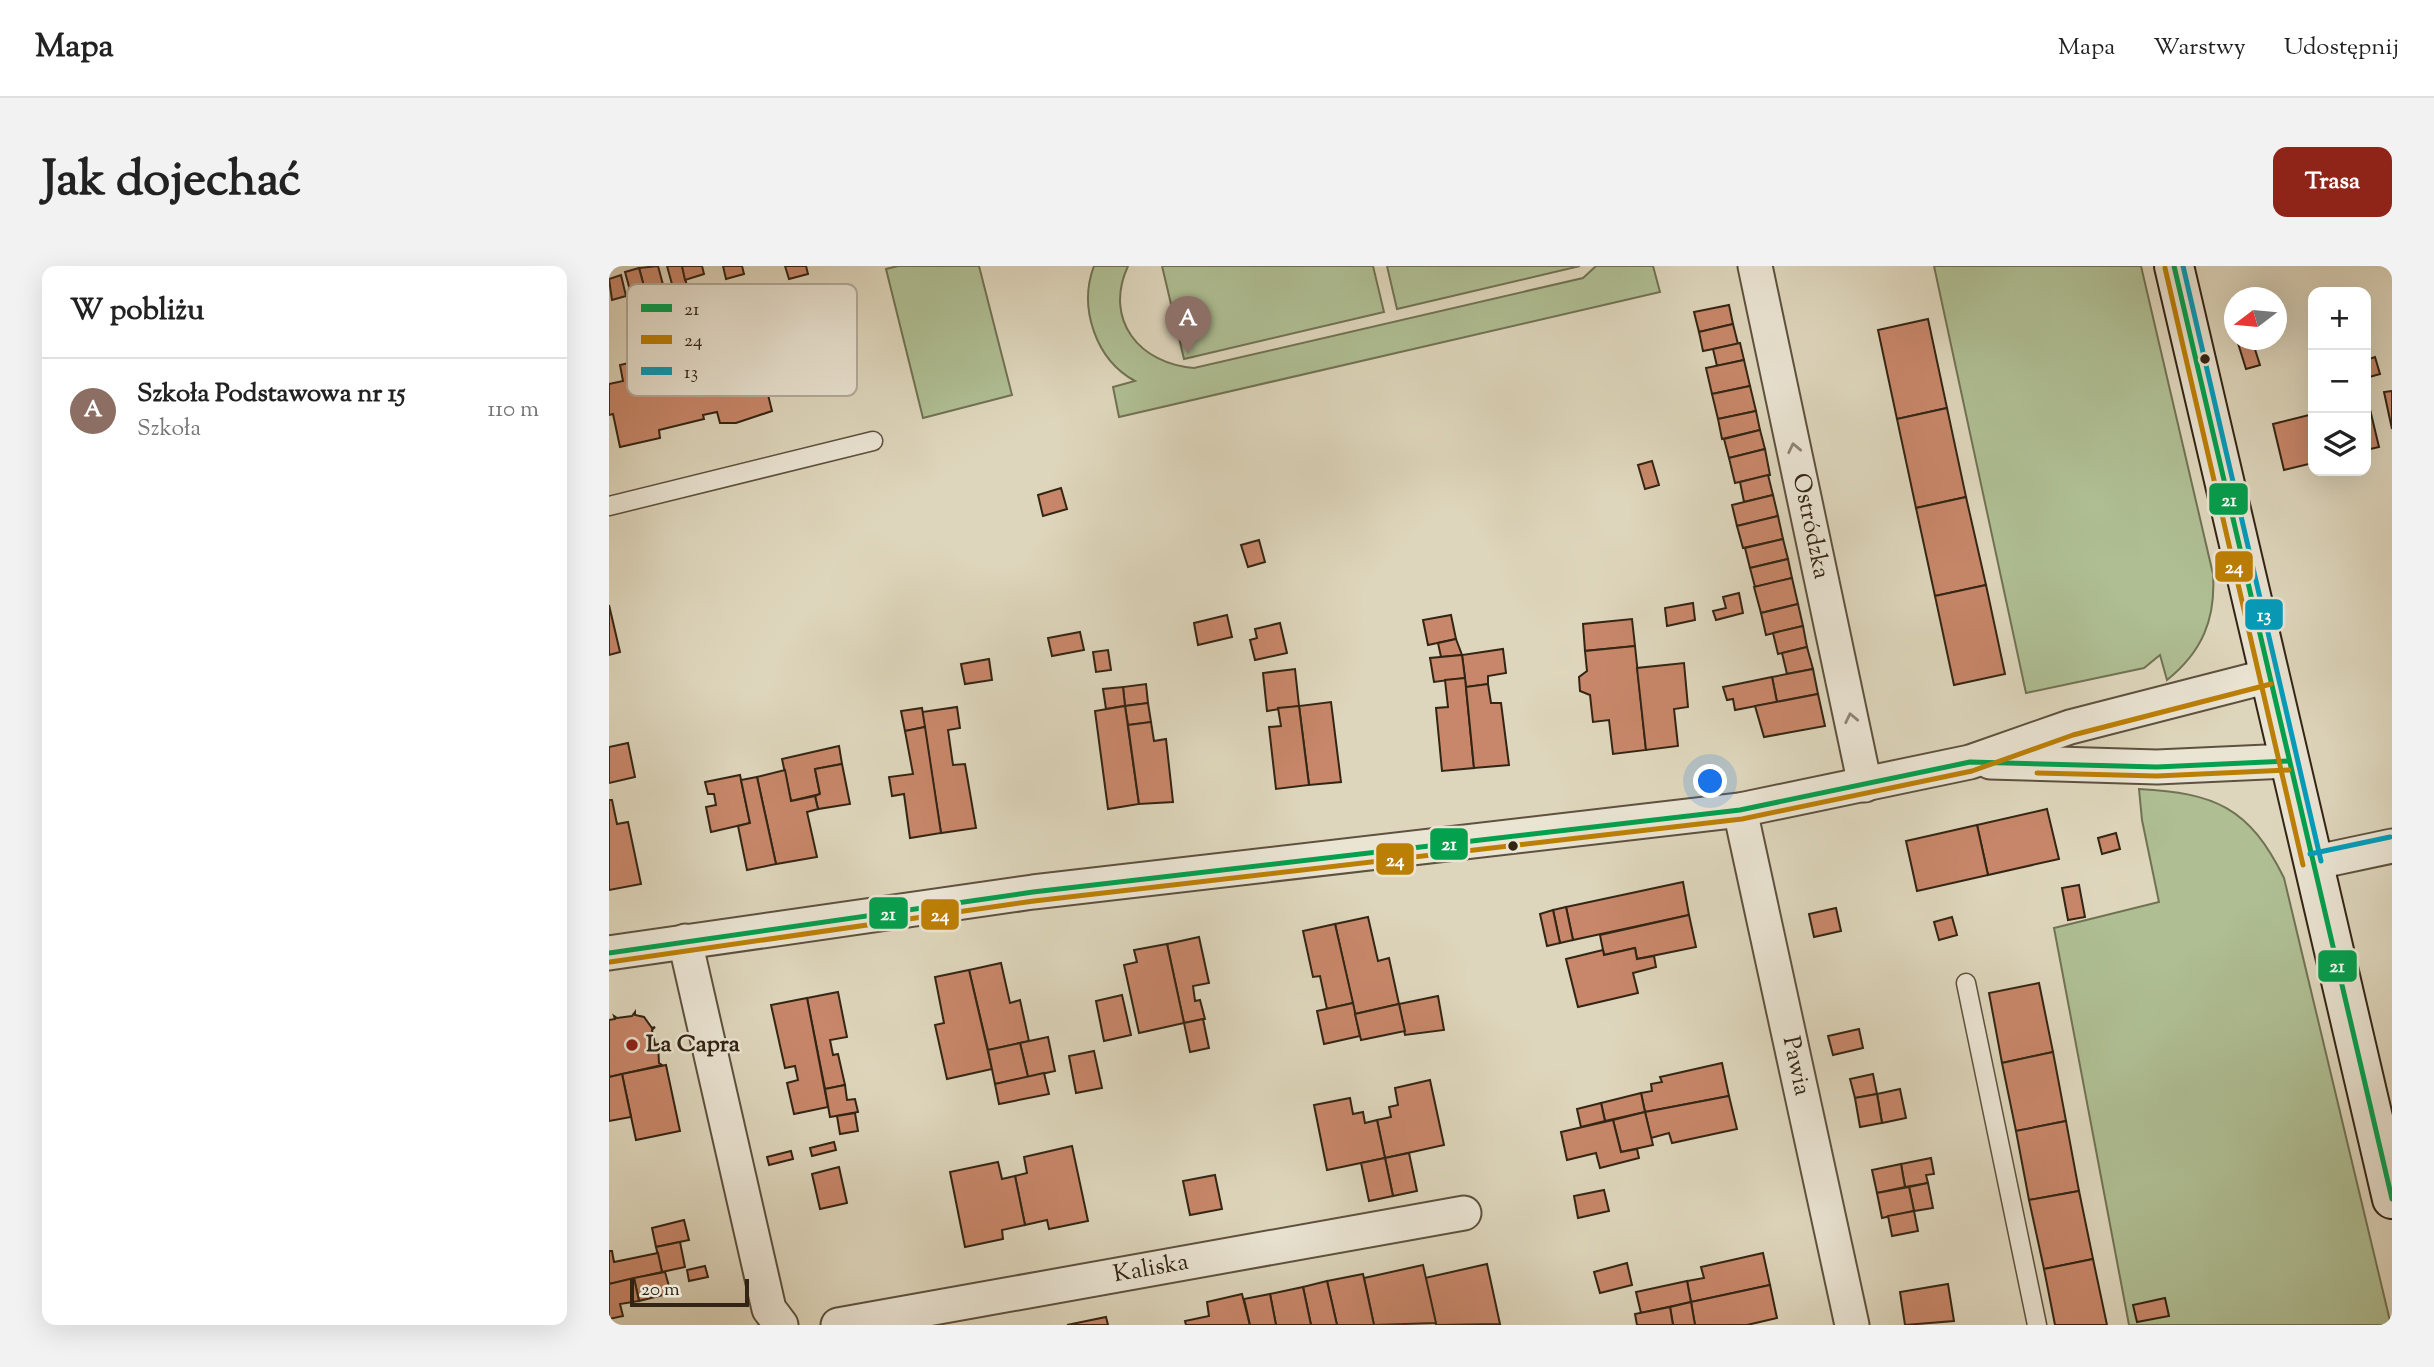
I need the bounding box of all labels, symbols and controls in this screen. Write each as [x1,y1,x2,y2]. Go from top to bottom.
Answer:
text: Mapa [35,24,114,72]
text: Mapa [2058,31,2115,65]
text: Warstwy [2153,31,2246,65]
text: Udostępnij [2284,31,2399,65]
text: Jak dojechać [42,147,301,217]
button: Trasa [2273,147,2392,217]
legend [627,284,857,396]
north arrow [2224,287,2287,350]
map controls [2308,287,2371,476]
button: + [2308,287,2371,350]
text: W pobliżu [70,290,204,333]
pin: A [1165,296,1211,354]
text: 21 [684,297,700,324]
text: 24 [684,328,703,355]
button: − [2308,350,2371,413]
unlabelled marker [2198,352,2212,366]
text: 13 [684,360,698,387]
text: Szkoła Podstawowa nr 15 [137,376,405,413]
text: A [84,394,102,427]
text: 110 m [488,394,539,427]
text: Szkoła [137,413,201,446]
button: layers [2308,413,2371,476]
one-way arrow [1787,442,1802,454]
street label: Ostródzka [1782,470,1838,582]
line badge: 21 [2208,482,2249,516]
text: 21 [2221,488,2237,515]
line badge: 24 [2214,550,2254,583]
text: 24 [2225,555,2244,582]
line badge: 13 [2244,598,2284,631]
text: 13 [2257,603,2271,630]
one-way arrow [1844,712,1859,724]
your location [1693,764,1727,798]
line badge: 21 [1429,827,1469,861]
text: 21 [1441,832,1457,859]
unlabelled marker [1506,839,1520,853]
line badge: 24 [1375,842,1415,876]
text: 24 [1386,848,1405,875]
line badge: 21 [868,896,909,930]
line badge: 24 [920,898,960,931]
text: 21 [880,902,896,929]
text: 24 [931,903,950,930]
line badge: 21 [2317,949,2358,983]
text: 21 [2329,954,2345,981]
place label: La Capra [646,1028,741,1062]
street label: Pawia [1773,1033,1819,1099]
marker: La Capra [624,1037,640,1053]
street label: Kaliska [1111,1246,1191,1292]
scale bar [630,1276,749,1308]
text: 20 m [641,1277,680,1304]

